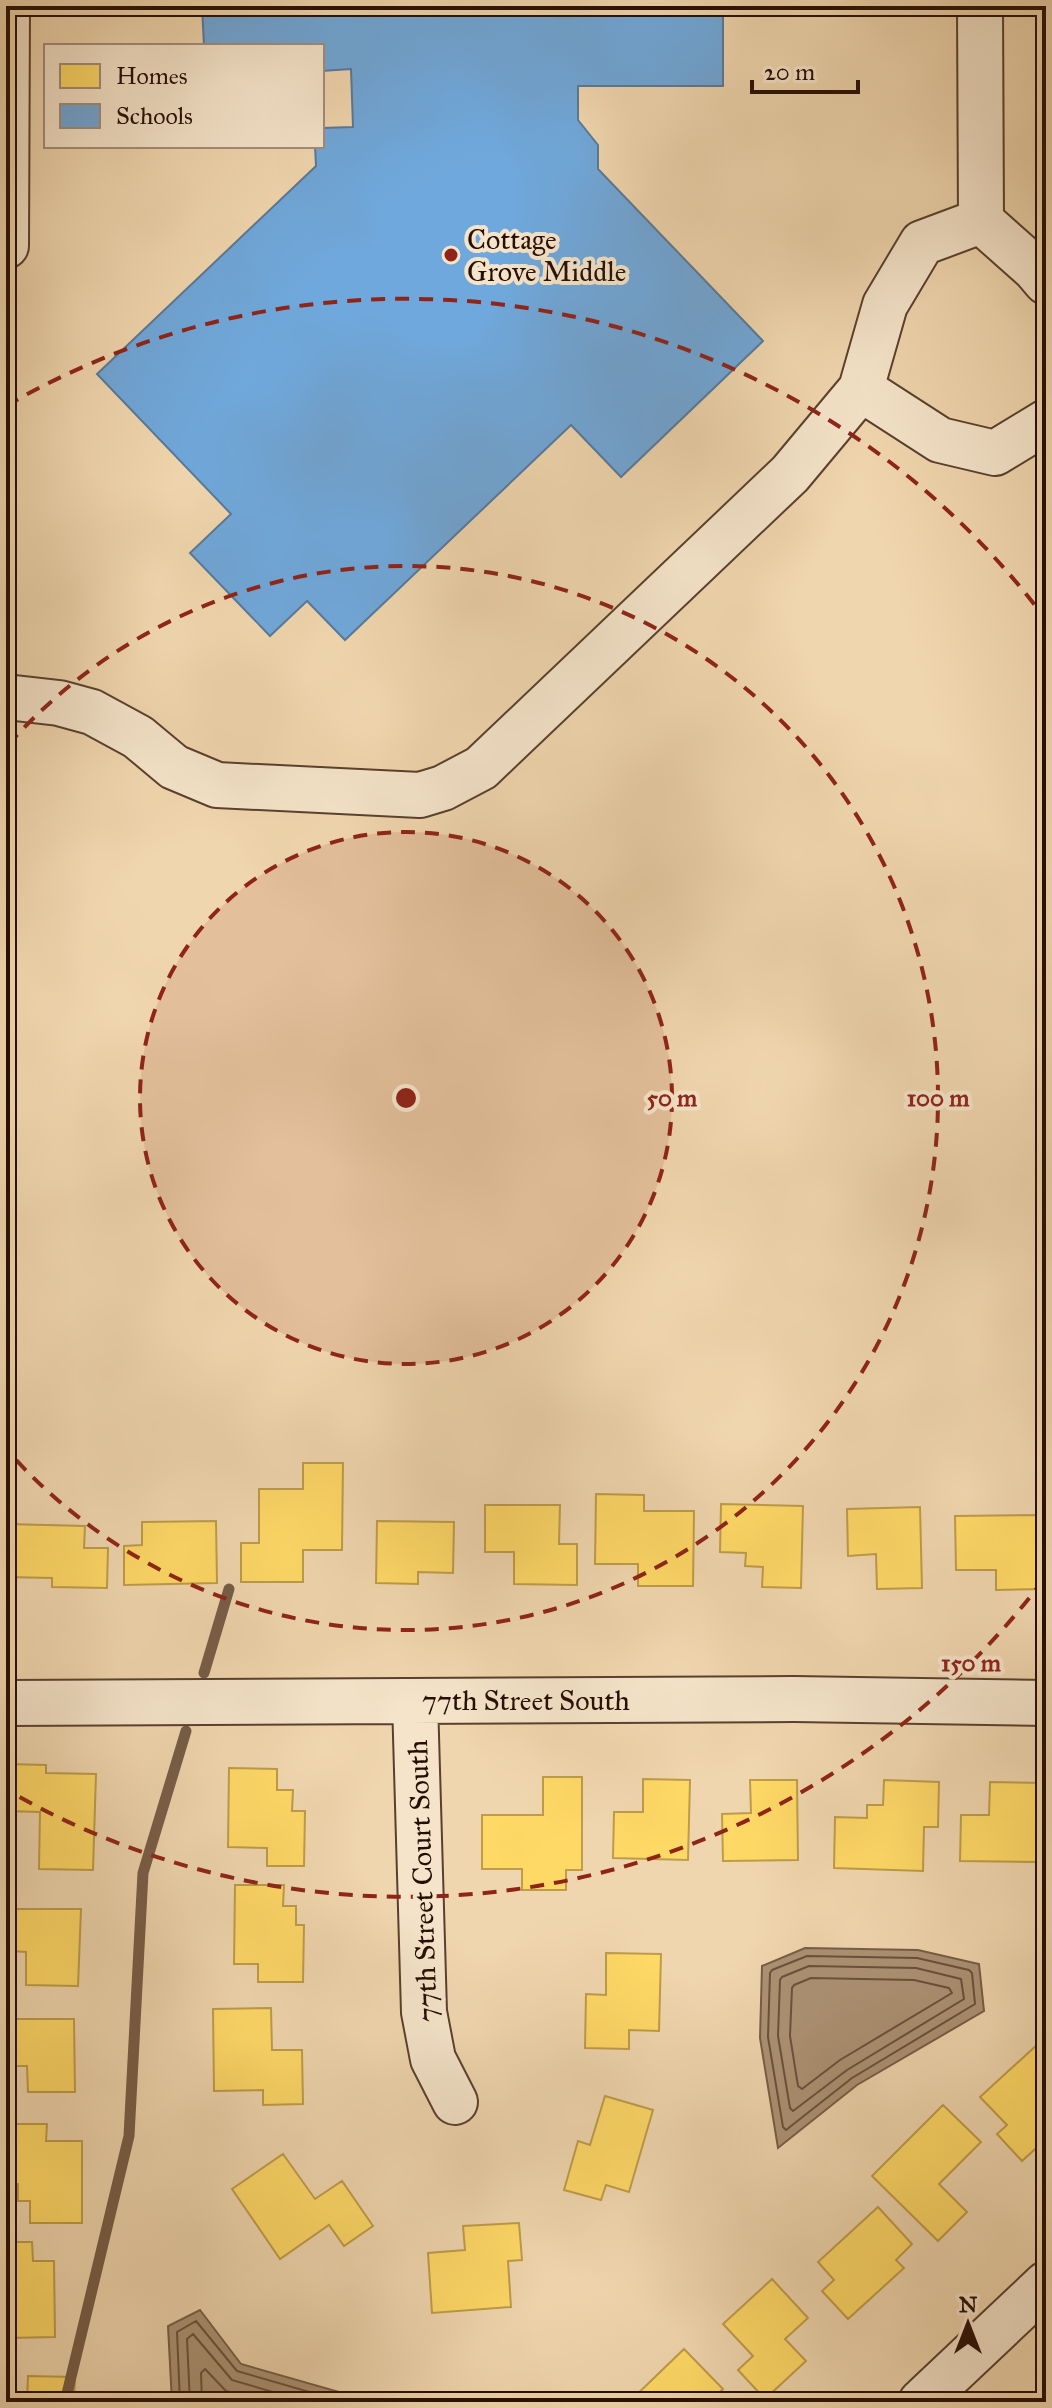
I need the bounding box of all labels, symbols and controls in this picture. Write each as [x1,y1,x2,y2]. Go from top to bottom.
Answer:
legend [44,44,324,148]
scale bar [752,44,858,94]
text: 20 m [764,57,815,87]
text: Homes [116,61,188,91]
text: Schools [116,101,193,131]
place label: Cottage Grove Middle [467,222,626,289]
marker: Cottage Grove Middle [442,246,460,264]
text: 50 m [647,1083,698,1113]
text: 100 m [907,1083,970,1113]
centre of rings [392,1084,420,1112]
text: 150 m [941,1648,1002,1678]
street label: 77th Street South [422,1683,630,1718]
street label: 77th Street Court South [400,1739,445,2023]
north arrow [928,2284,1008,2364]
text: N [959,2291,978,2318]

